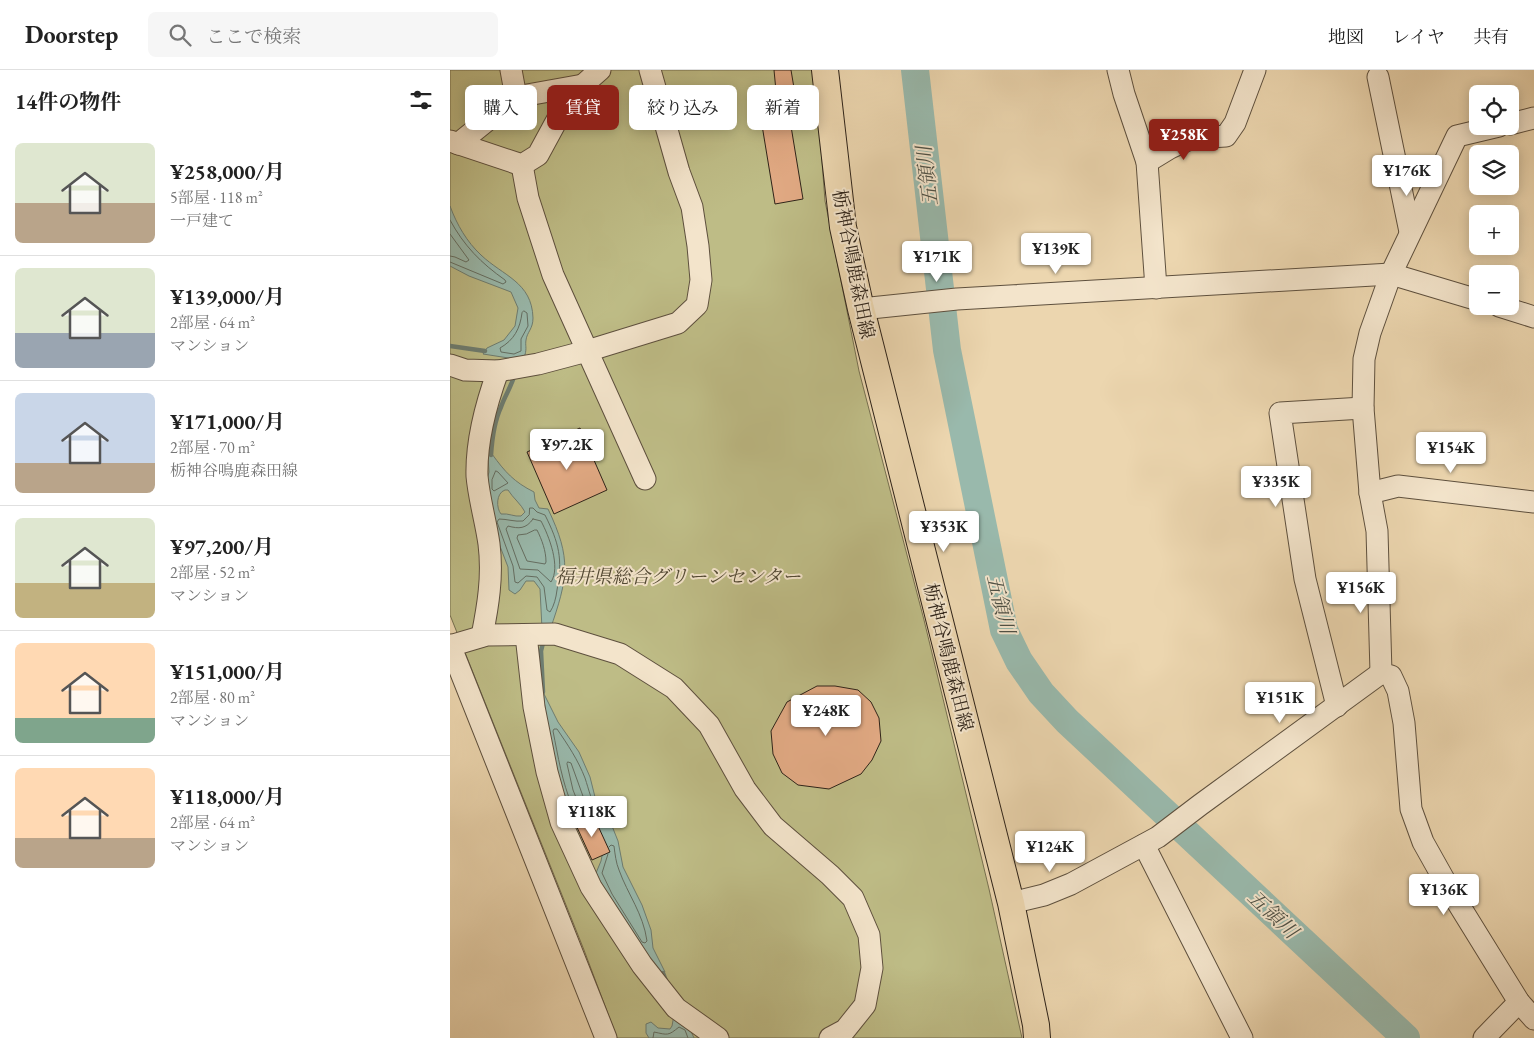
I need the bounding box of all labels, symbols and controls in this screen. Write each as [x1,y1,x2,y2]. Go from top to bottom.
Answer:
search box [148,12,498,57]
text: Doorstep [25,19,118,50]
icon: search [166,21,194,49]
text: ここで検索 [206,24,301,49]
text: 地図 [1328,25,1364,48]
text: レイヤ [1392,25,1445,48]
text: 共有 [1473,25,1509,48]
chip: 購入 [465,85,537,130]
chip: 賃貸 [547,85,619,130]
chip: 絞り込み [629,85,737,130]
chip: 新着 [747,85,819,130]
map controls [1469,85,1519,315]
button: locate [1469,85,1519,135]
icon: filters [407,86,435,114]
text: 14件の物件 [15,88,121,115]
pin: ¥258K [1149,118,1219,161]
text: ¥258K [1160,124,1208,145]
water label: 五領川 [910,143,944,207]
button: layers [1469,145,1519,195]
pin: ¥176K [1372,154,1442,197]
text: ¥258,000/月 [170,158,285,185]
text: ¥176K [1383,160,1431,181]
icon: home [55,163,115,223]
text: 5部屋 · 118 m² [170,187,263,208]
street label: 栃神谷鳴鹿森田線 [827,187,880,341]
button: + [1469,205,1519,255]
text: 一戸建て [170,210,234,231]
pin: ¥139K [1021,232,1091,275]
text: ¥139K [1032,238,1080,259]
pin: ¥171K [902,240,972,283]
text: ¥171K [913,246,961,267]
button: − [1469,265,1519,315]
text: ¥139,000/月 [170,283,285,310]
icon: home [55,288,115,348]
text: 2部屋 · 64 m² [170,312,255,333]
text: マンション [170,335,249,356]
text: ¥171,000/月 [170,408,285,435]
icon: home [55,413,115,473]
pin: ¥97.2K [526,428,608,471]
pin: ¥154K [1416,432,1486,474]
text: ¥97.2K [541,434,593,455]
text: 2部屋 · 70 m² [170,437,255,458]
text: ¥154K [1427,437,1475,458]
text: 栃神谷鳴鹿森田線 [170,460,298,481]
pin: ¥335K [1241,466,1311,508]
text: ¥335K [1252,471,1300,492]
pin: ¥353K [909,510,979,553]
text: ¥353K [920,516,968,537]
text: ¥97,200/月 [170,533,274,560]
icon: home [55,538,115,598]
text: 2部屋 · 52 m² [170,562,255,583]
park label: 福井県総合グリーンセンター [555,564,801,589]
water label: 五領川 [981,572,1021,638]
pin: ¥156K [1326,572,1396,614]
text: ¥156K [1337,577,1385,598]
street label: 栃神谷鳴鹿森田線 [918,580,979,734]
text: マンション [170,585,249,606]
text: ¥151,000/月 [170,658,285,685]
icon: home [55,663,115,723]
pin: ¥151K [1245,682,1315,724]
text: 2部屋 · 80 m² [170,687,255,708]
text: ¥151K [1256,687,1304,708]
pin: ¥248K [791,694,861,737]
text: ¥248K [802,700,850,721]
text: マンション [170,710,249,731]
text: ¥118,000/月 [170,783,285,810]
icon: home [55,788,115,848]
pin: ¥118K [557,796,627,838]
text: ¥118K [568,801,616,822]
text: 2部屋 · 64 m² [170,812,255,833]
pin: ¥124K [1015,830,1085,873]
text: マンション [170,835,249,856]
text: ¥124K [1026,836,1074,857]
pin: ¥136K [1409,874,1479,916]
text: ¥136K [1420,879,1468,900]
water label: 五領川 [1242,884,1305,945]

